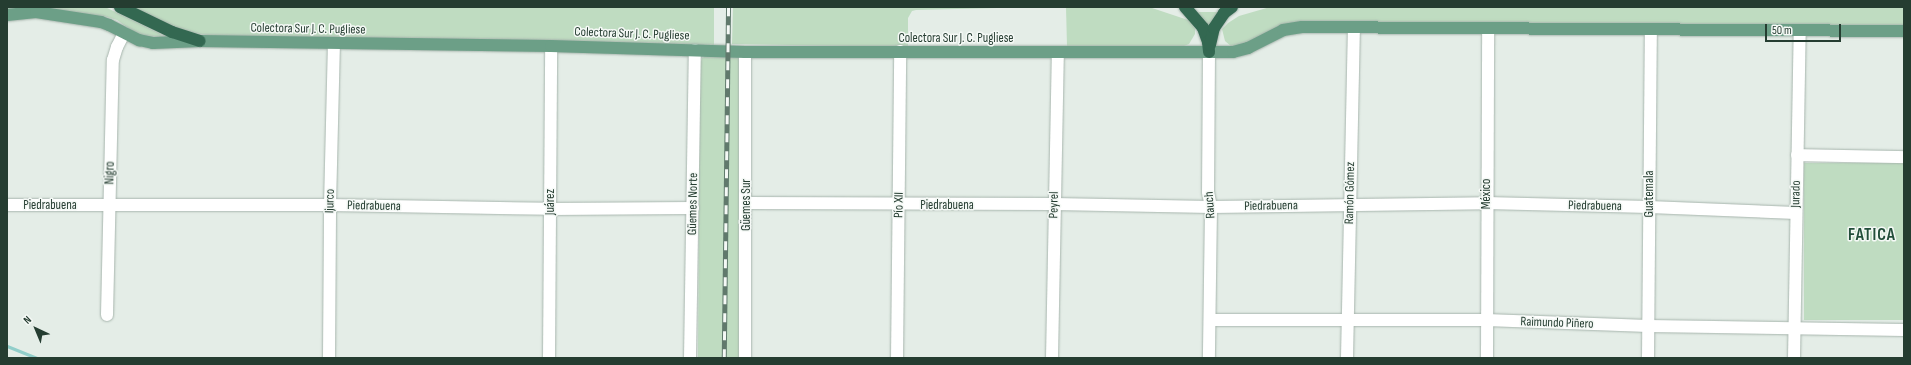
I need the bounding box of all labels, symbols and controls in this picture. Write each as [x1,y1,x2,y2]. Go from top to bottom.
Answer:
scale bar [1767,16,1843,42]
street label: Colectora Sur J. C. Pugliese [250,20,366,38]
text: 50 m [1772,23,1792,38]
street label: Colectora Sur J. C. Pugliese [574,24,690,44]
street label: Colectora Sur J. C. Pugliese [898,30,1014,46]
street label: Nigro [102,161,118,185]
street label: Ramón Gómez [1342,162,1358,224]
street label: Guatemala [1641,171,1657,217]
street label: Güemes Norte [685,173,701,235]
street label: Güemes Sur [738,179,754,231]
street label: México [1478,179,1494,209]
street label: Jurado [1788,180,1804,208]
street label: Ijurco [322,189,338,213]
street label: Juárez [542,189,558,215]
street label: Peyrel [1046,191,1062,219]
street label: Rauch [1201,191,1219,219]
street label: Pío XII [891,192,907,218]
street label: Piedrabuena [23,197,77,213]
street label: Piedrabuena [920,197,974,213]
street label: Piedrabuena [347,198,401,214]
street label: Piedrabuena [1244,198,1298,214]
street label: Piedrabuena [1568,198,1622,214]
district label: FATICA [1848,226,1896,246]
north arrow [16,309,56,349]
text: N [21,313,34,327]
street label: Raimundo Piñero [1520,314,1594,332]

